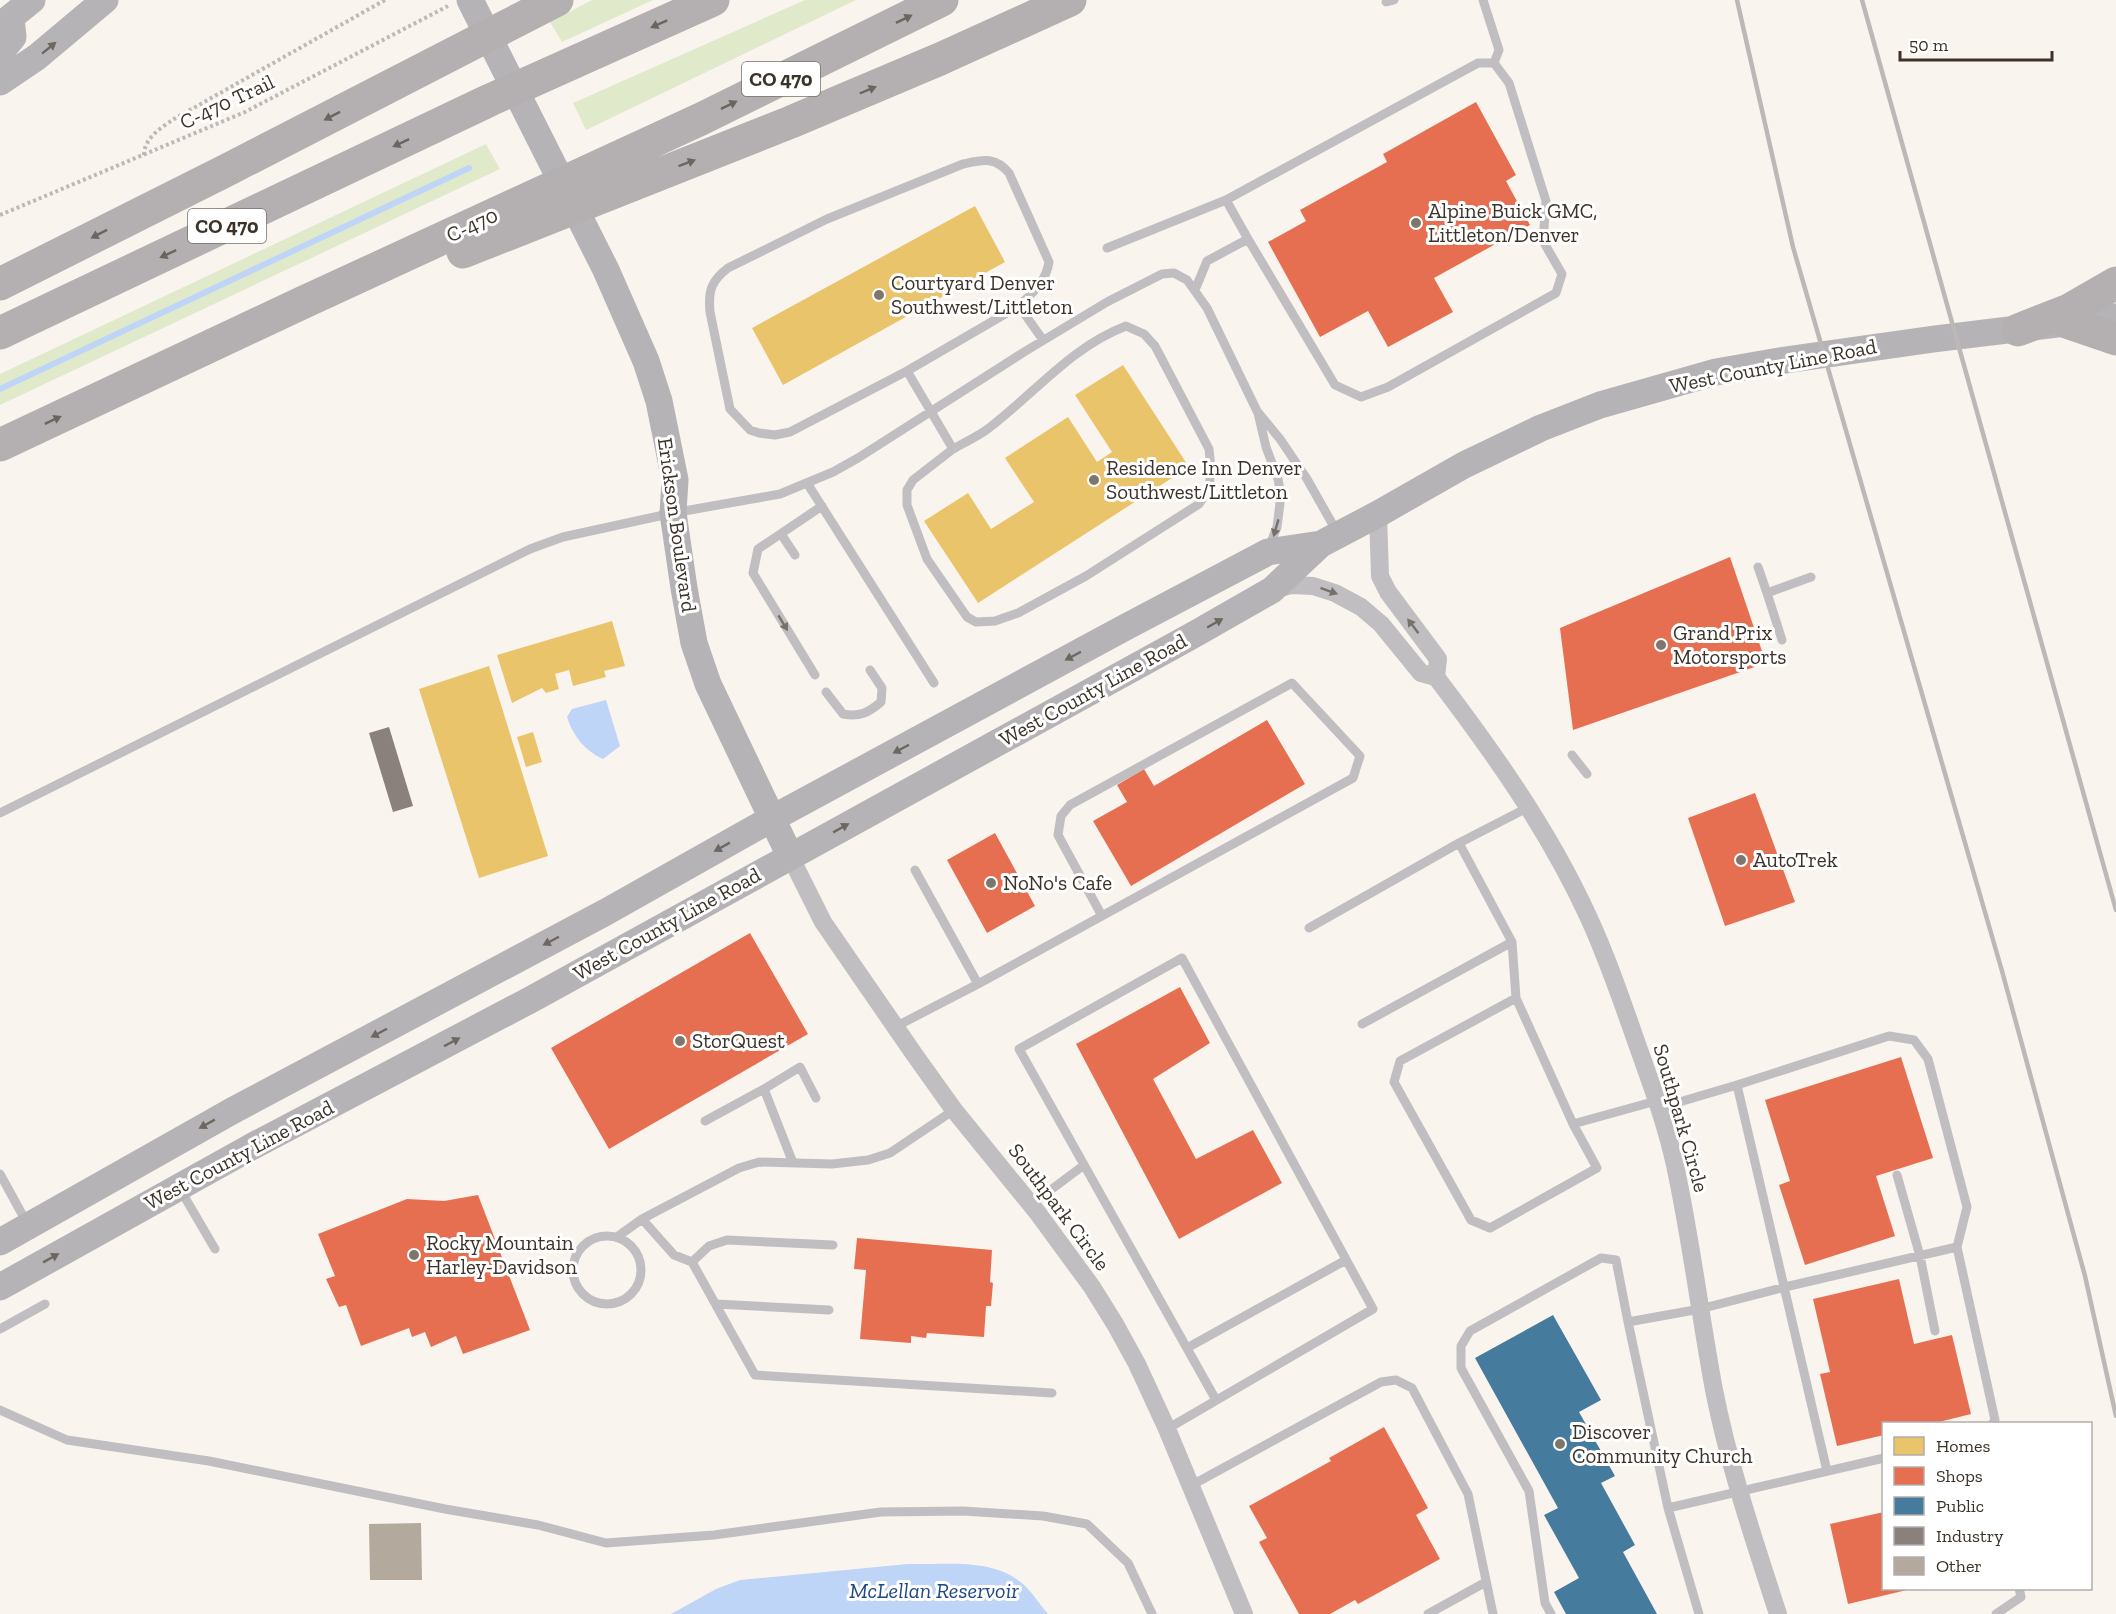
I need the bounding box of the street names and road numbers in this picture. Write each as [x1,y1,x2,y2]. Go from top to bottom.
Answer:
road number: CO 470 [742,62,820,96]
street label: C-470 Trail [176,69,278,134]
street label: C-470 [442,202,501,247]
road number: CO 470 [188,209,266,243]
street label: West County Line Road [1667,333,1879,398]
street label: Erickson Boulevard [653,436,702,614]
street label: West County Line Road [995,627,1191,751]
street label: West County Line Road [569,861,765,985]
street label: Southpark Circle [1648,1041,1715,1195]
street label: West County Line Road [140,1094,338,1215]
street label: Southpark Circle [1003,1138,1115,1275]

